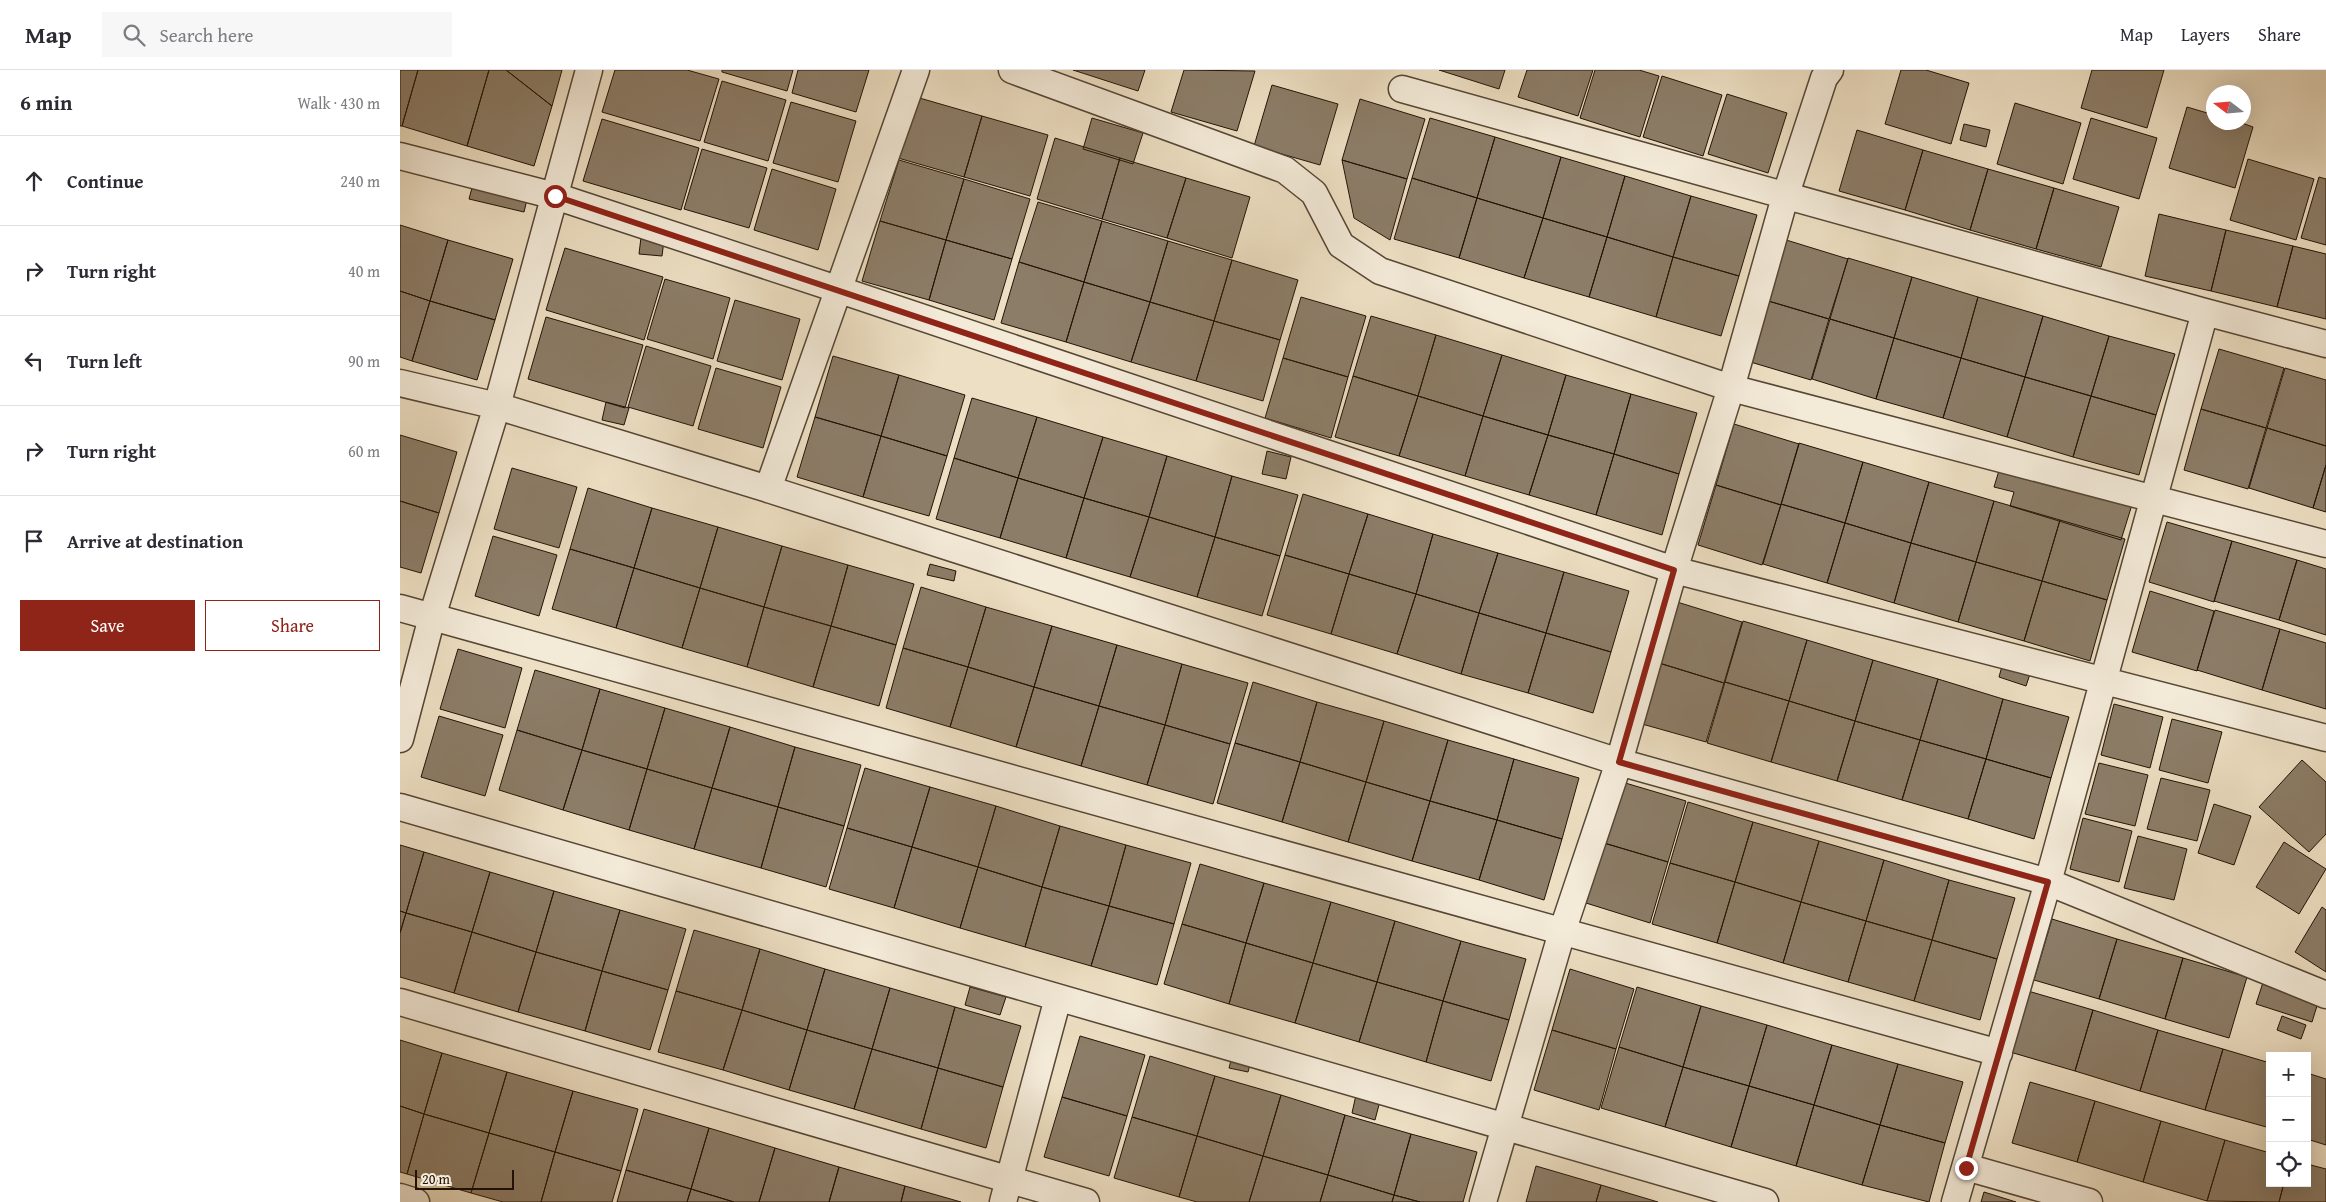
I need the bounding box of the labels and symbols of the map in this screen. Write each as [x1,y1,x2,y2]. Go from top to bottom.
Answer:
north arrow [2206,85,2251,130]
route start [544,185,567,208]
route end [1955,1157,1978,1180]
scale bar [415,1167,514,1190]

